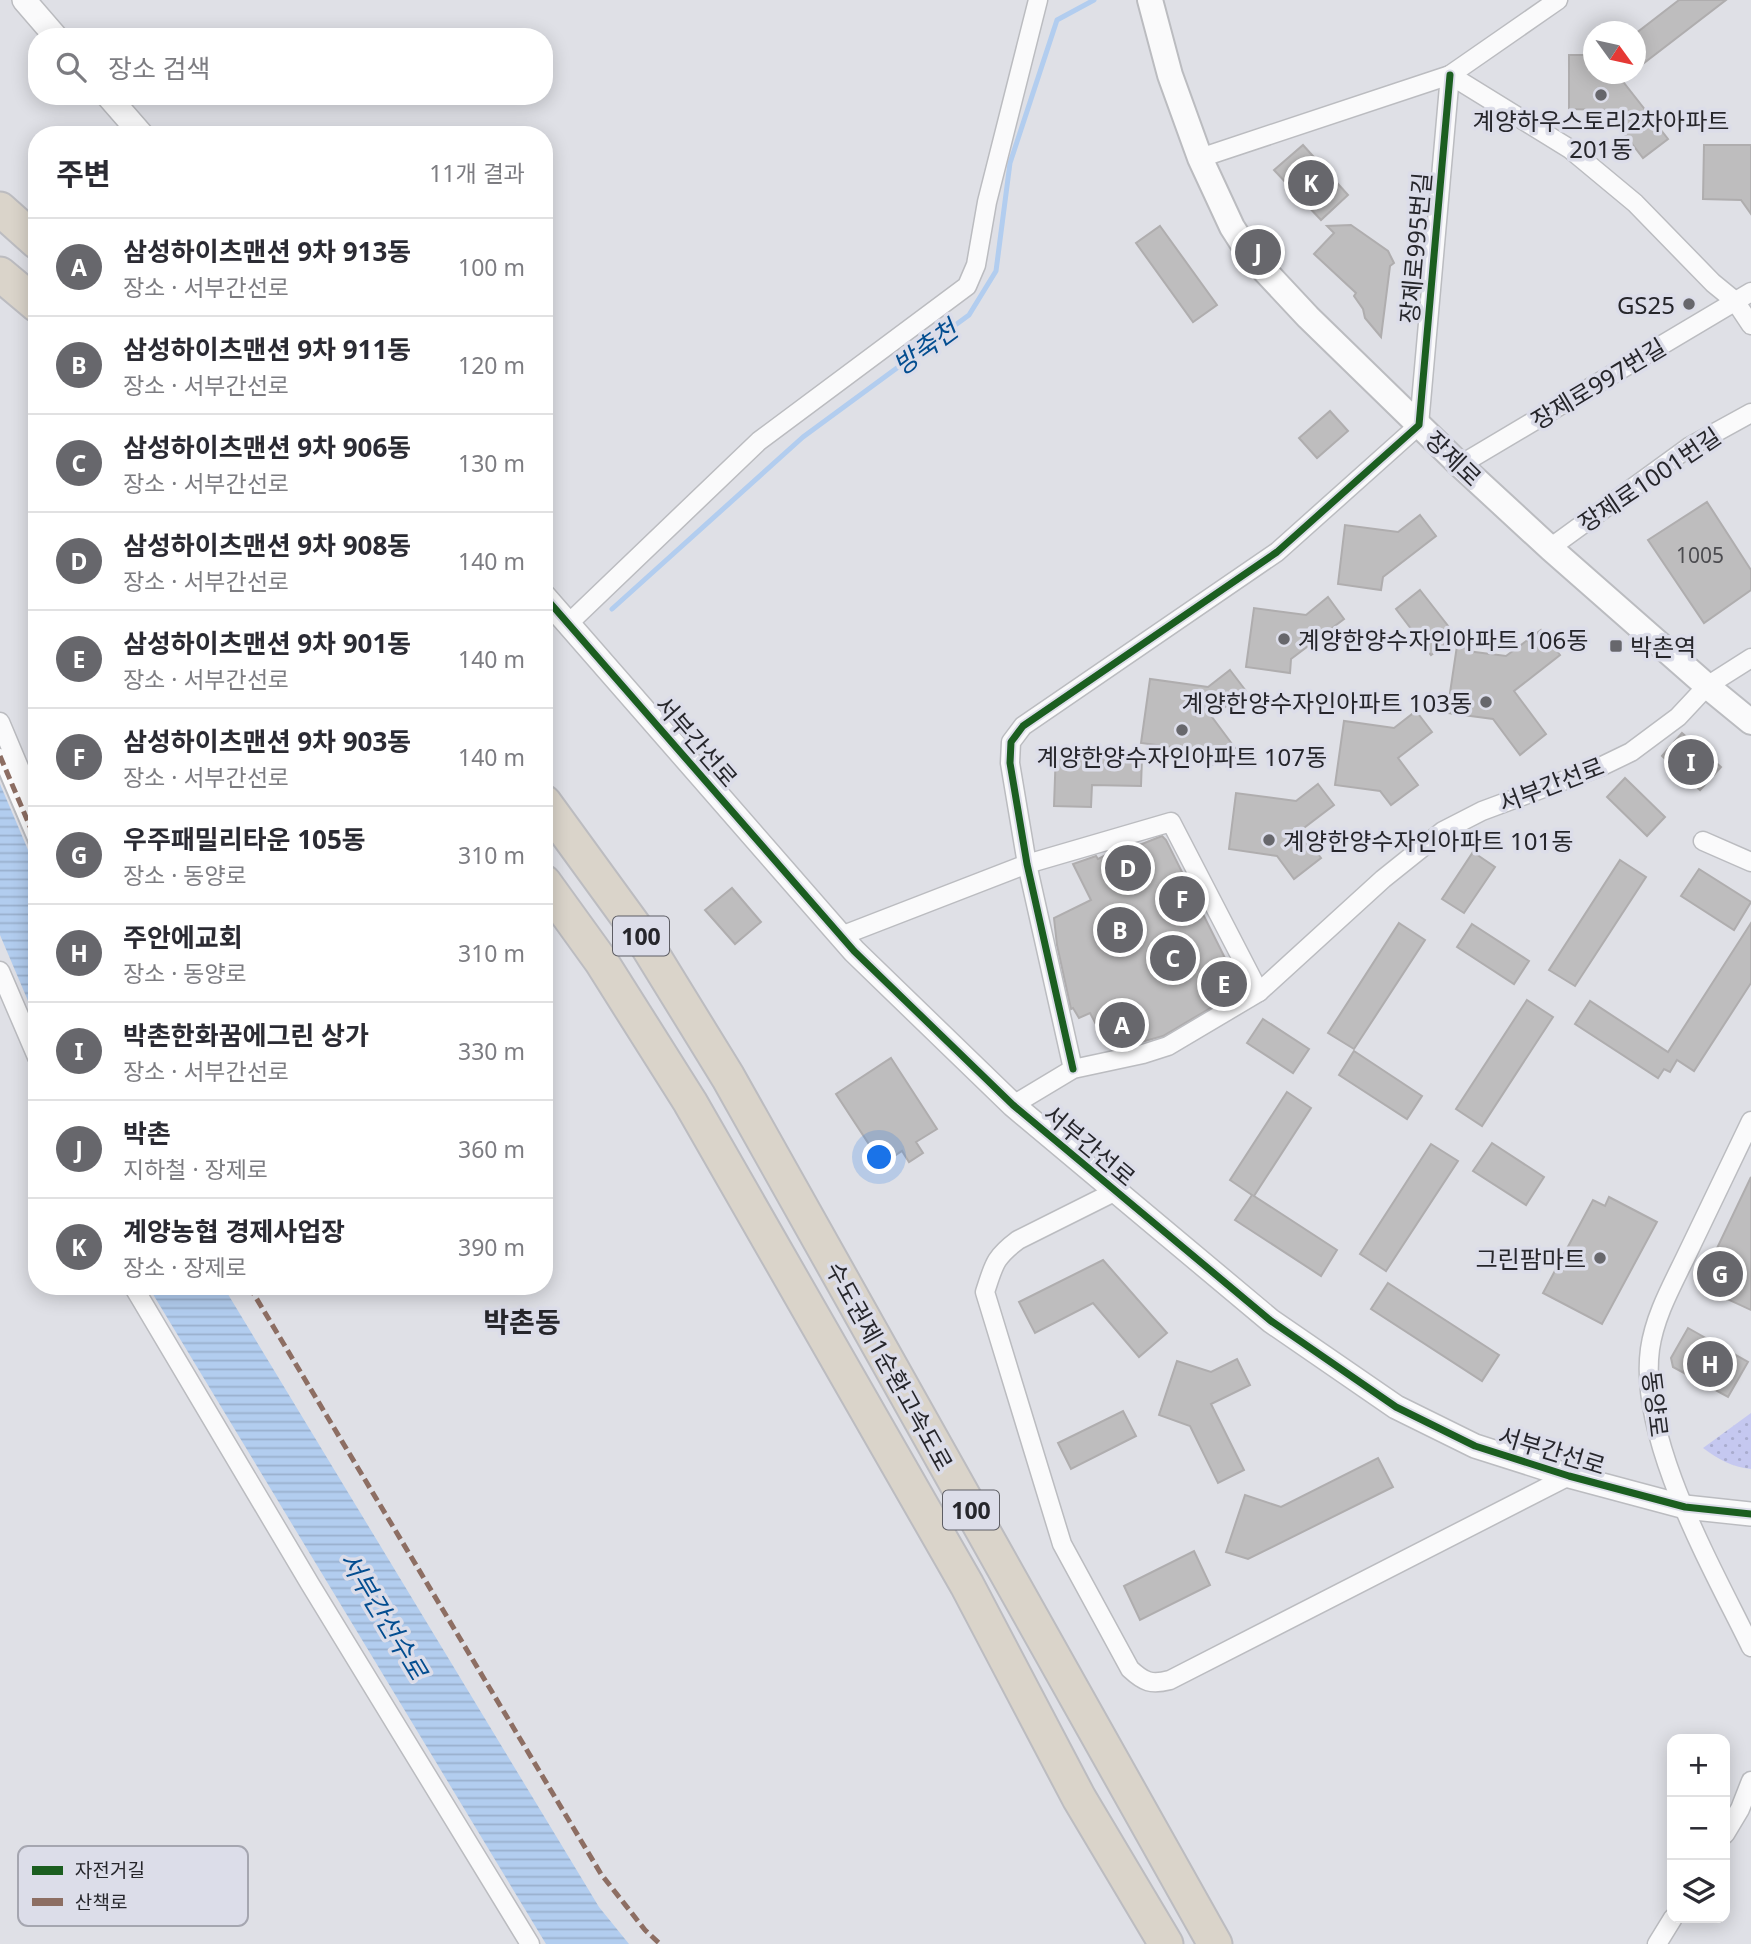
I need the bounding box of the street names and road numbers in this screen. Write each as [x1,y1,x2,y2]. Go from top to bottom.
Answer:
street label: 장제로995번길 [1392,171,1438,325]
street label: 장제로997번길 [1525,330,1671,436]
street label: 장제로1001번길 [1571,419,1727,539]
street label: 장제로 [1419,423,1489,493]
street label: 서부간선로 [648,689,746,793]
street label: 서부간선로 [1494,749,1608,819]
road number: 100 [613,917,669,956]
street label: 서부간선로 [1037,1097,1143,1193]
street label: 수도권제1순환고속도로 [819,1255,961,1477]
street label: 동양로 [1636,1369,1676,1439]
street label: 서부간선로 [1494,1418,1610,1482]
road number: 100 [943,1490,999,1530]

